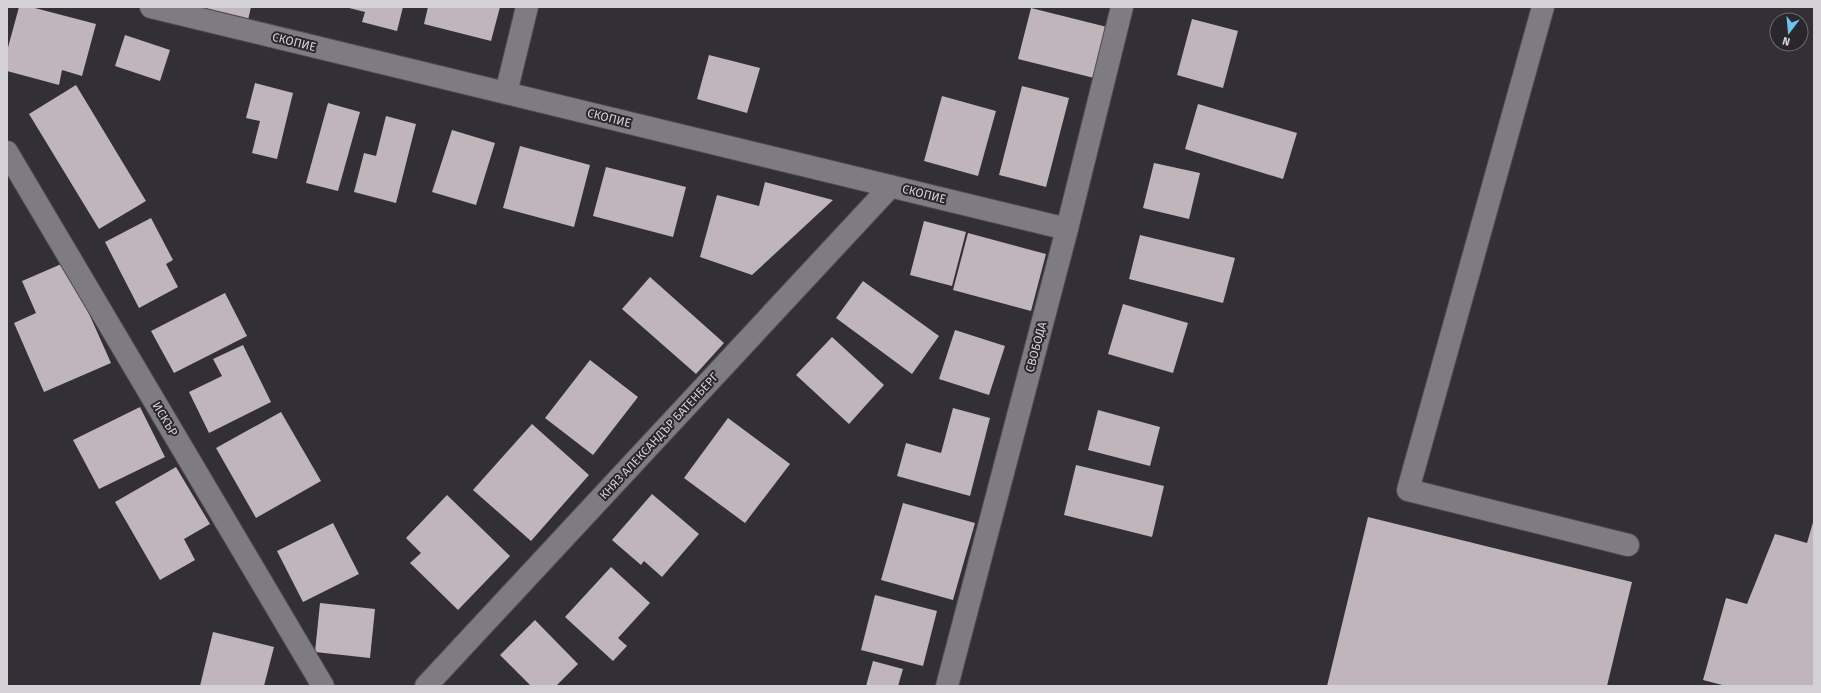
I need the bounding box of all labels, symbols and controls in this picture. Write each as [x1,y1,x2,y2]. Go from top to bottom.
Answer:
north arrow [1769,12,1809,52]
street label: СКОПИЕ [271,30,317,54]
text: N [1781,34,1792,48]
street label: СКОПИЕ [586,106,632,130]
street label: СКОПИЕ [901,182,947,206]
street label: СВОБОДА [1023,320,1049,374]
street label: КНЯЗ АЛЕКСАНДЪР БАТЕНБЕРГ [597,370,721,502]
street label: ИСКЪР [149,399,181,439]

